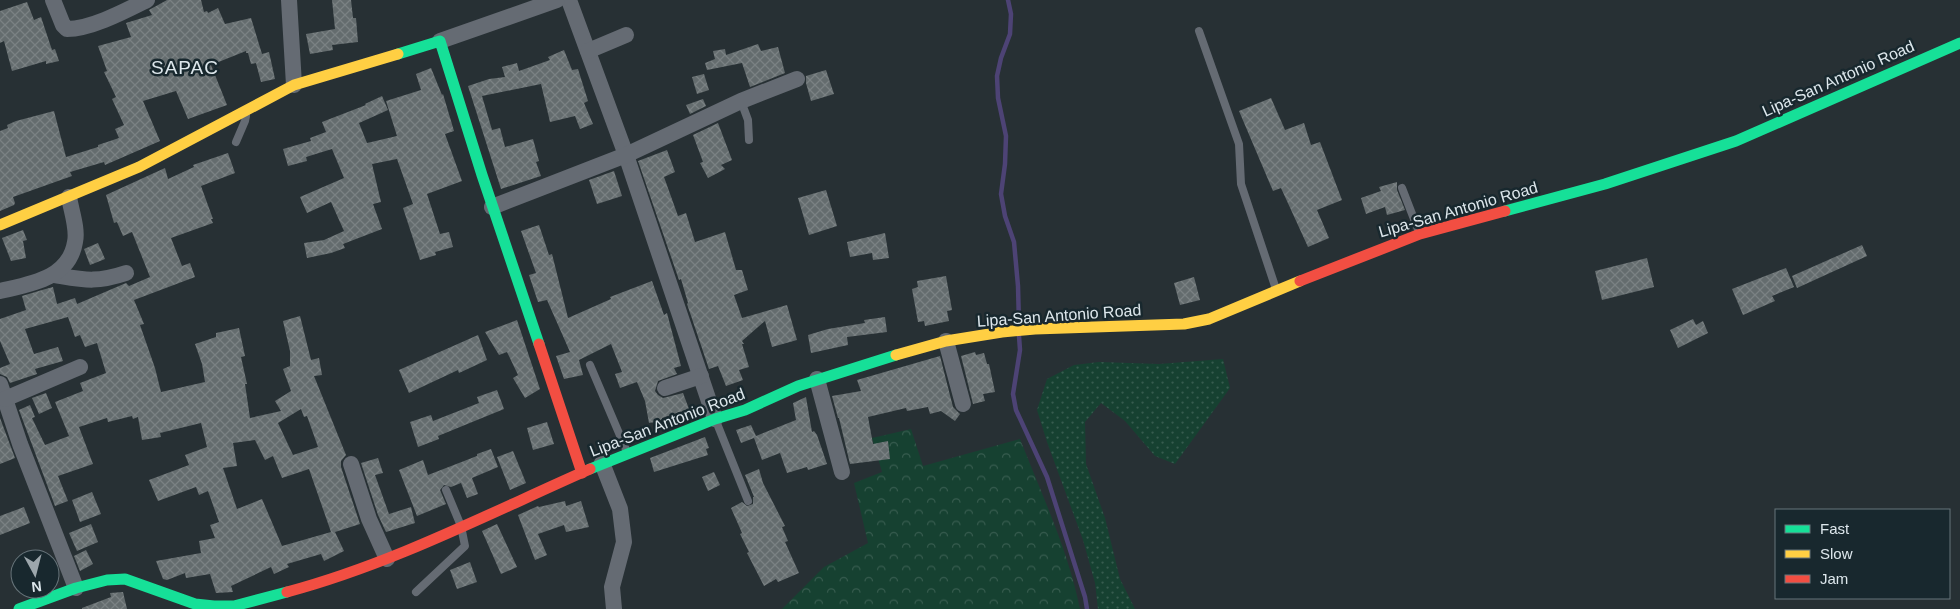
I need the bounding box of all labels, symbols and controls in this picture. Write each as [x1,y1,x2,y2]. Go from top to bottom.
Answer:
street label: Lipa-San Antonio Road [1760,37,1917,120]
district label: SAPAC [151,57,219,78]
street label: Lipa-San Antonio Road [1377,179,1540,240]
street label: Lipa-San Antonio Road [976,301,1142,330]
street label: Lipa-San Antonio Road [587,385,747,460]
legend [1775,509,1950,599]
text: Fast [1820,520,1850,537]
text: Slow [1820,545,1853,562]
north arrow [10,549,60,599]
text: Jam [1820,570,1848,587]
text: N [31,578,43,595]

